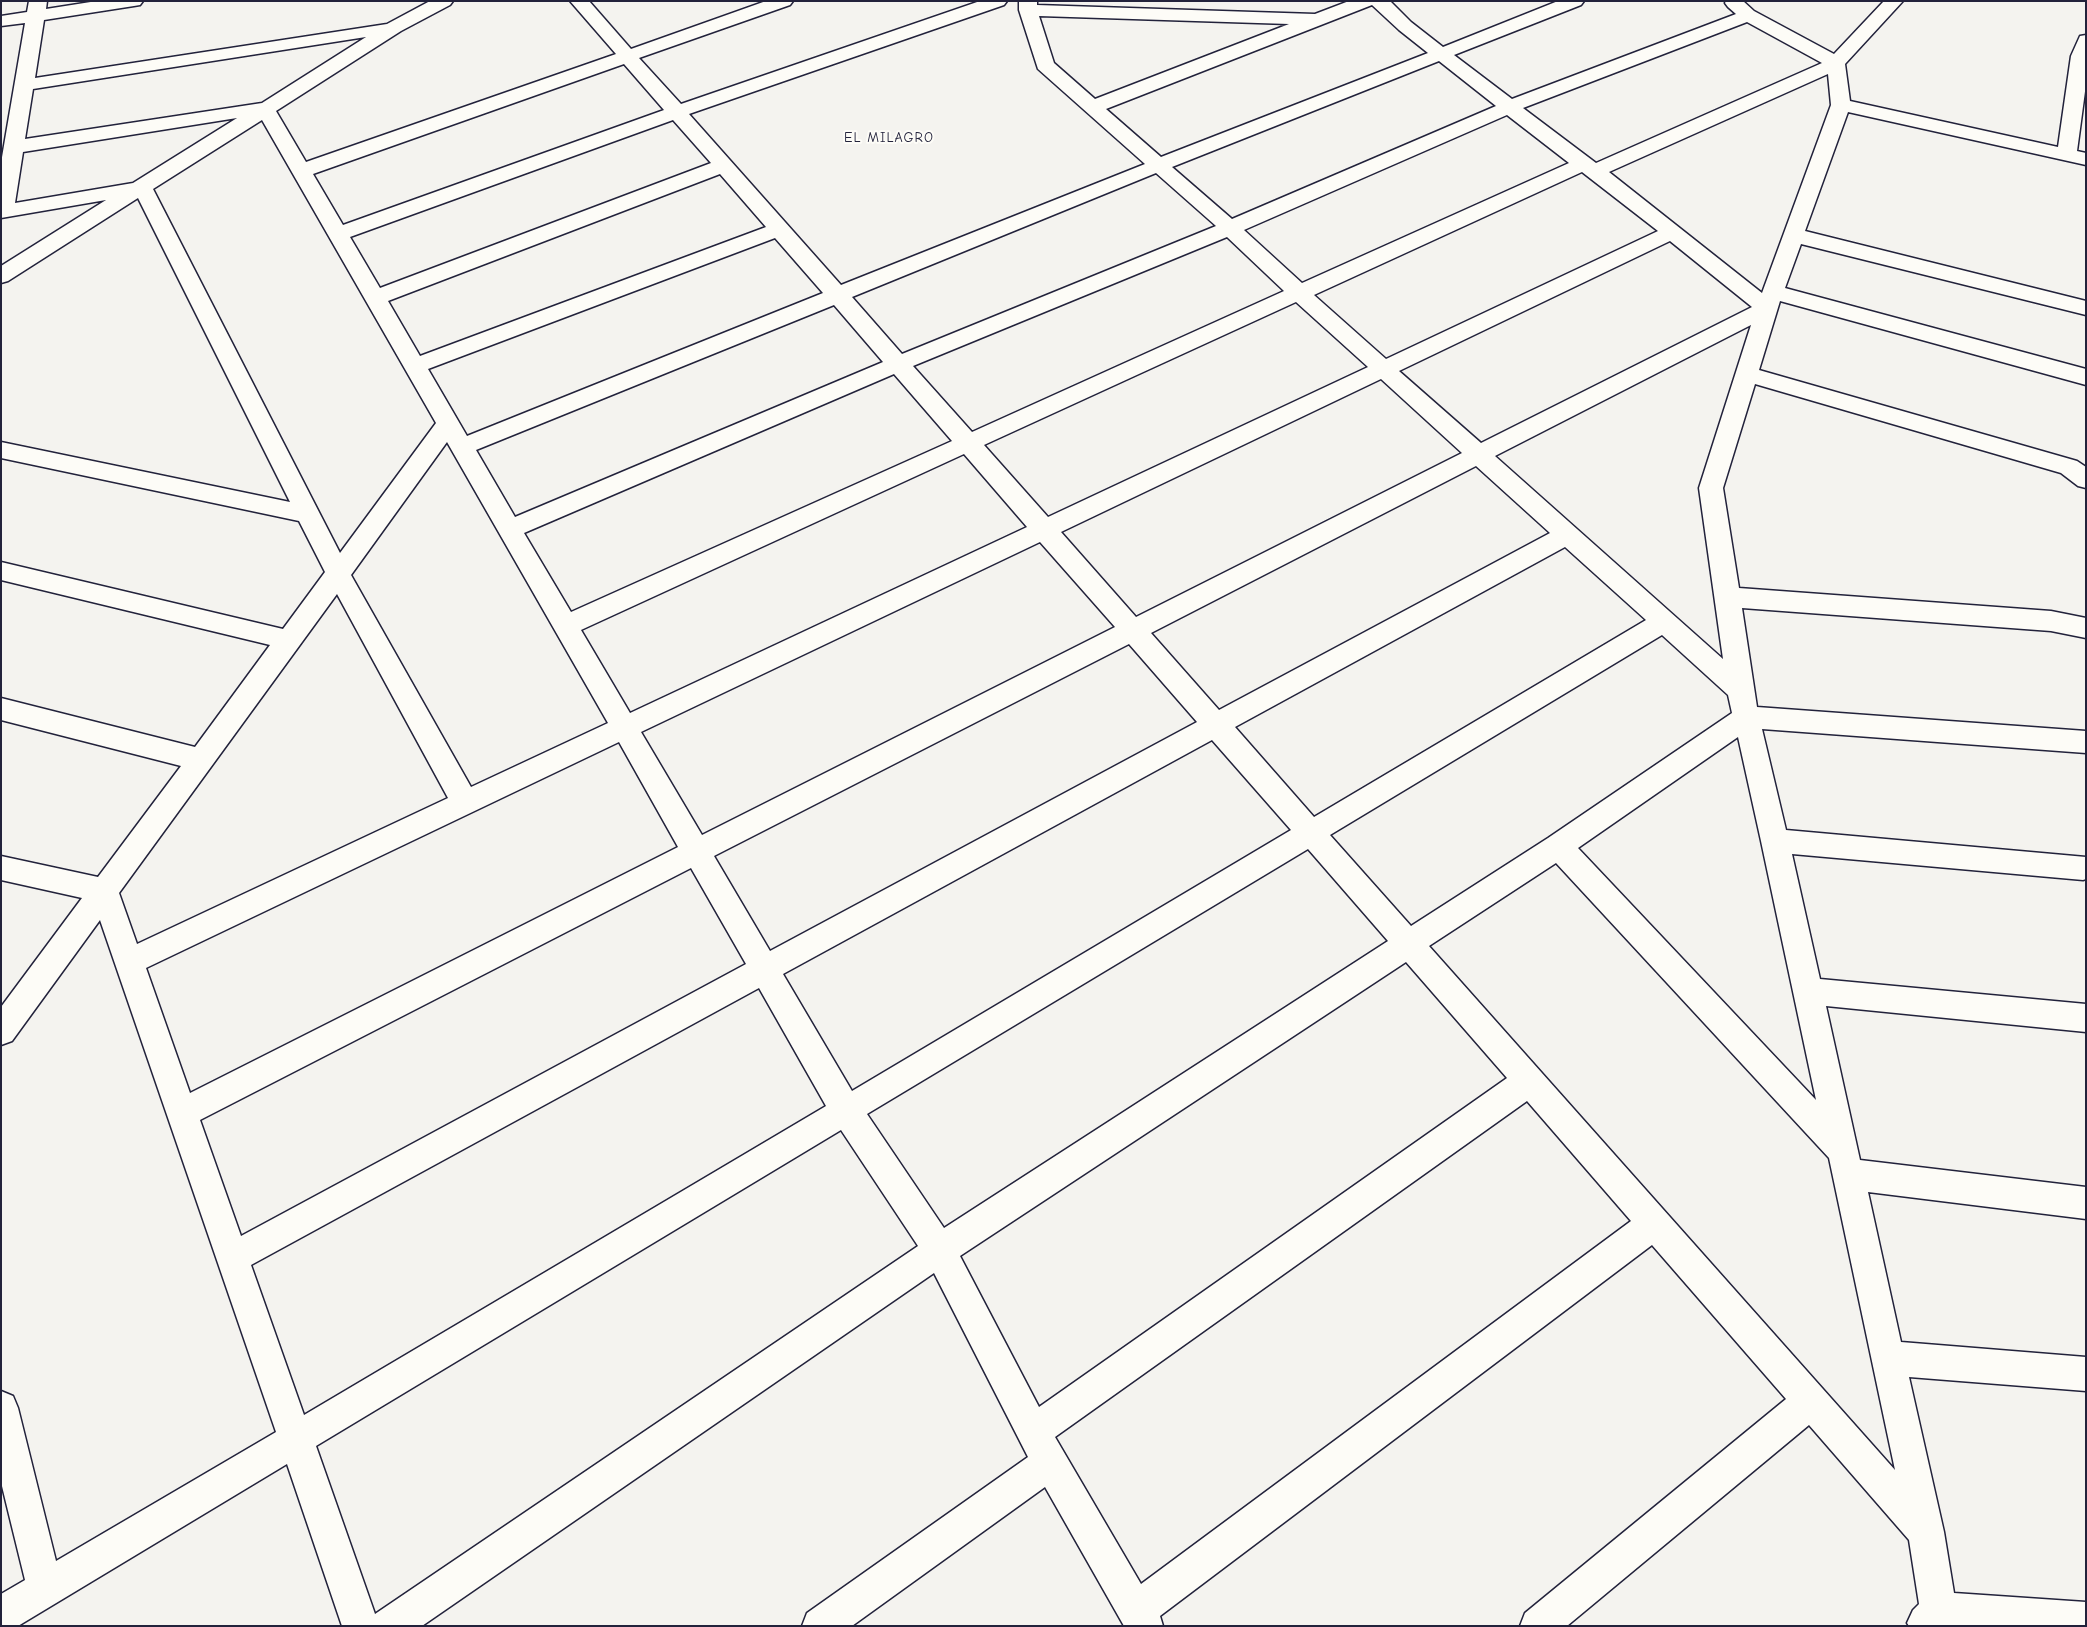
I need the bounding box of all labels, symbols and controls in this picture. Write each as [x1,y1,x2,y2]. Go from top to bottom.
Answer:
district label: EL MILAGRO [843,130,935,146]

